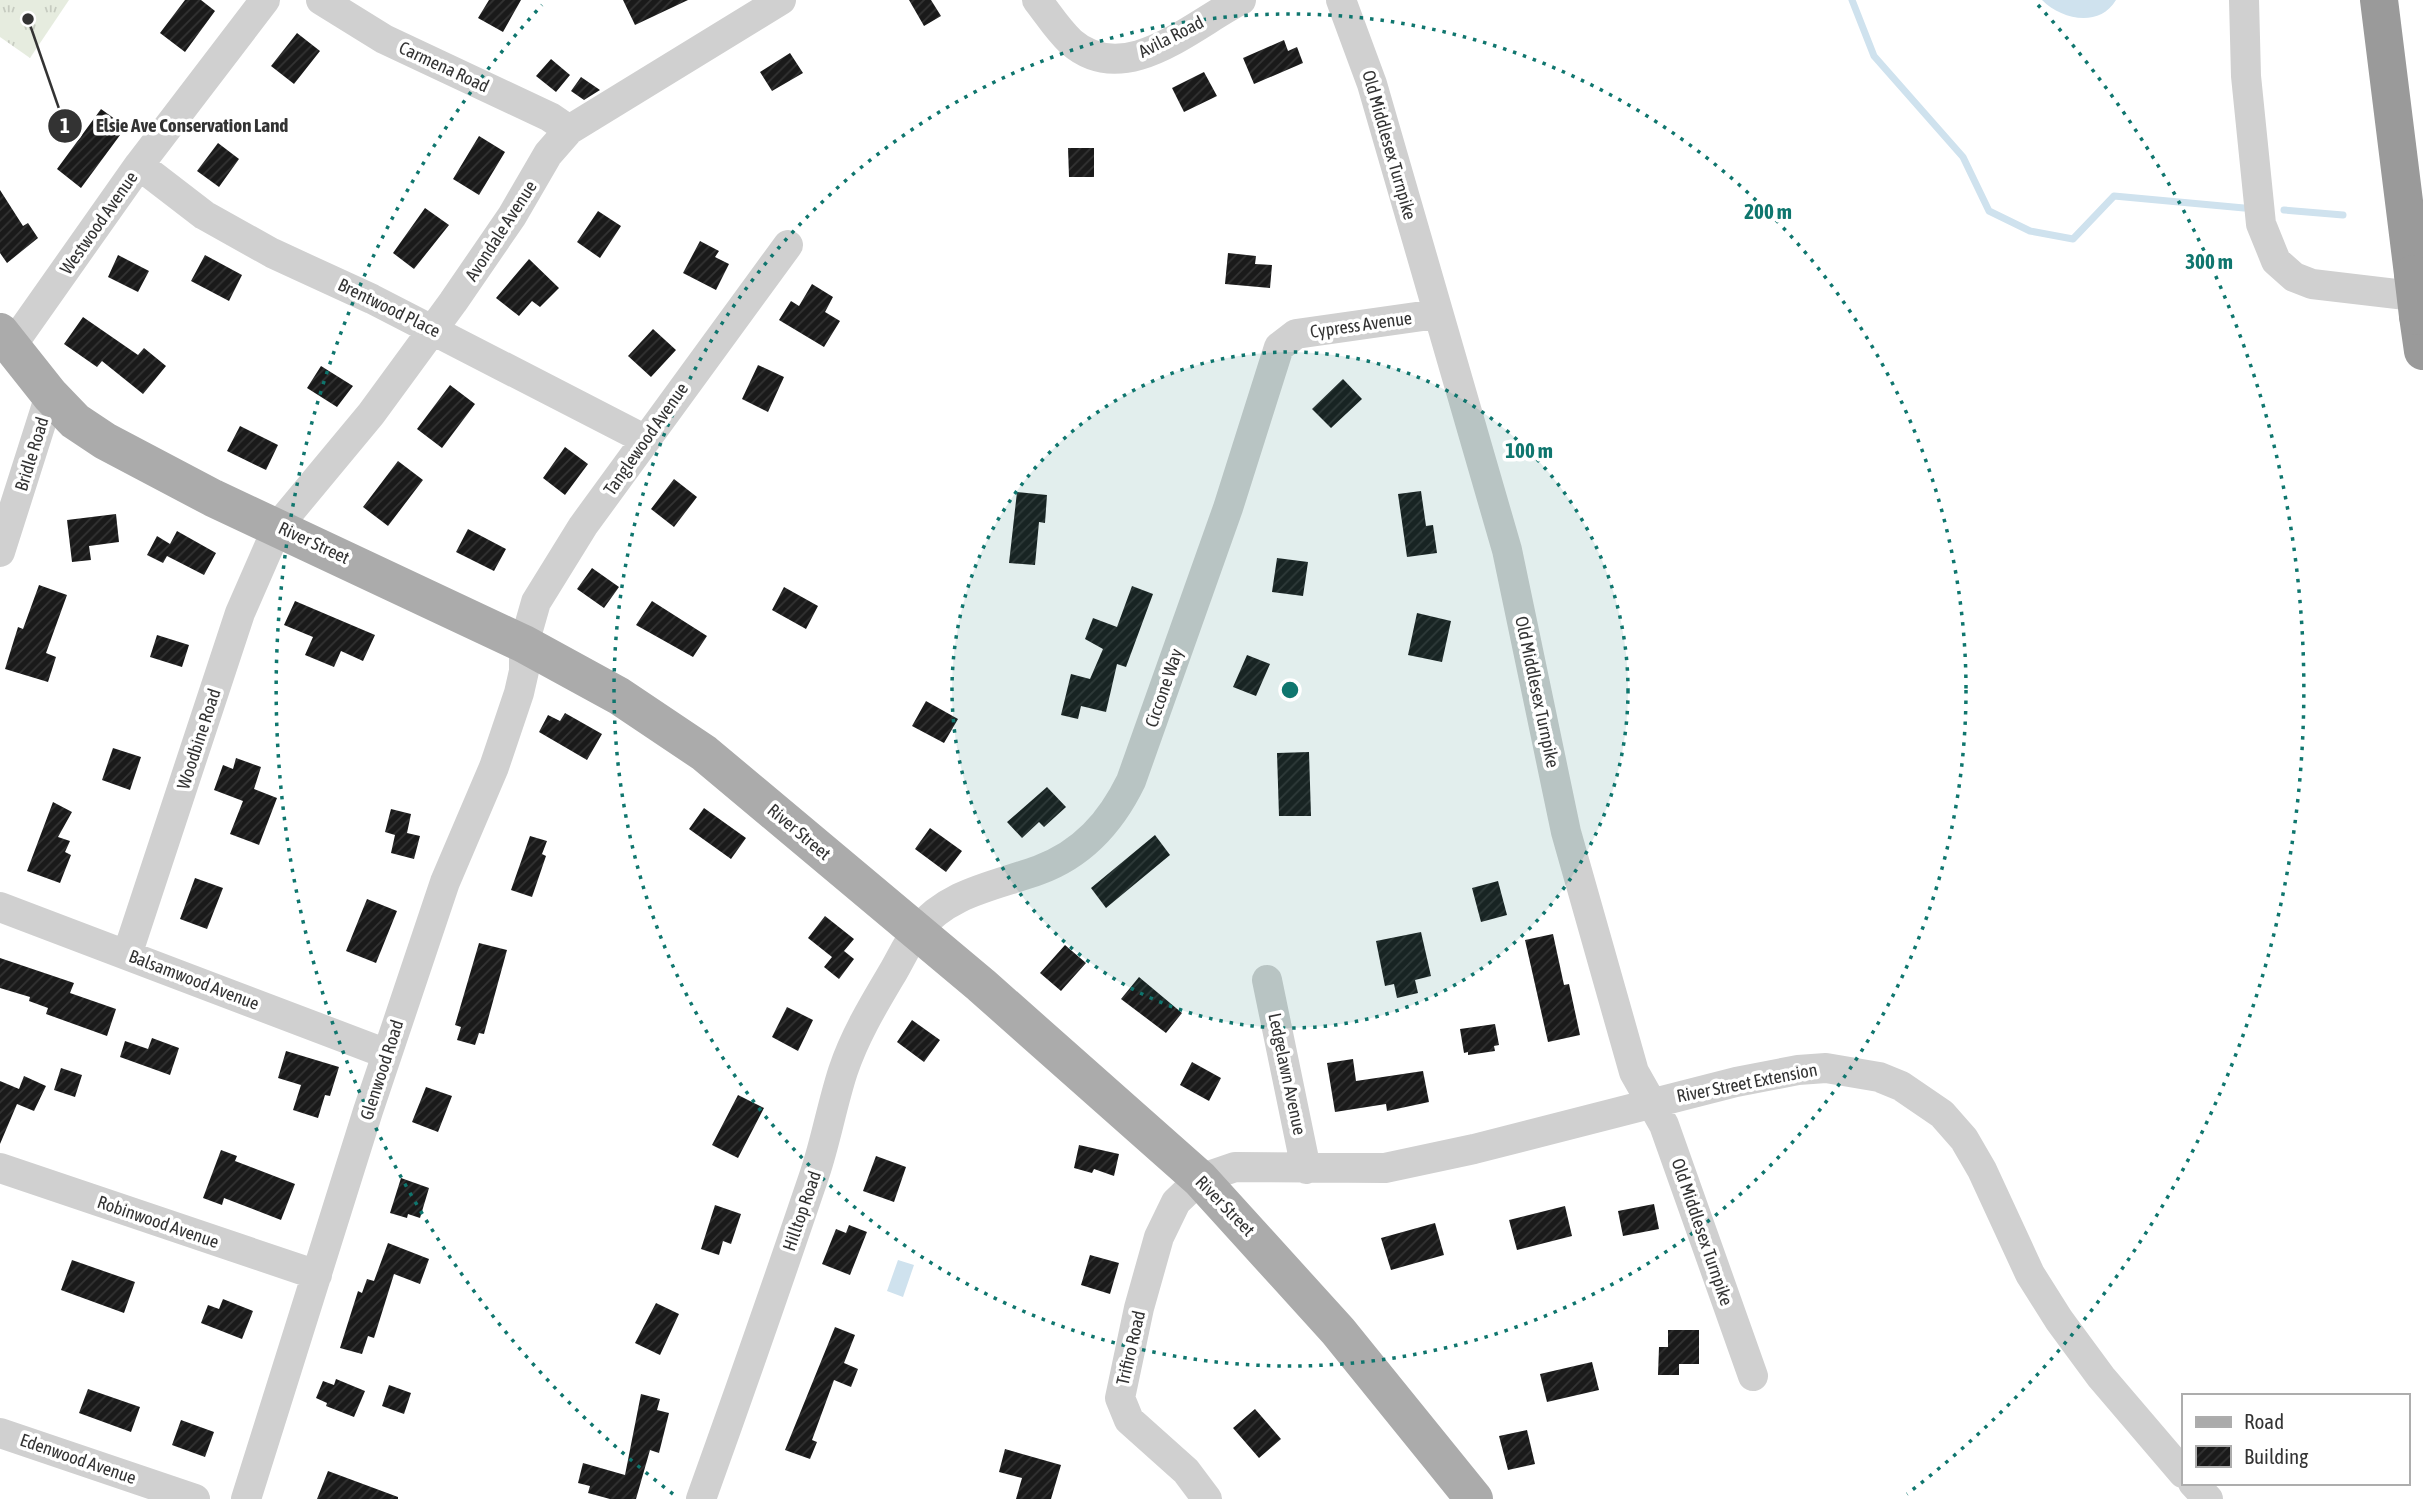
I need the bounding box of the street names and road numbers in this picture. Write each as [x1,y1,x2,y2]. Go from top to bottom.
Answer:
street label: Avila Road [1135,11,1207,62]
street label: Carmena Road [396,37,493,97]
street label: Old Middlesex Turnpike [1358,68,1421,222]
street label: Westwood Avenue [55,167,142,278]
street label: Avondale Avenue [460,177,541,285]
street label: Brentwood Place [335,274,444,341]
street label: Cypress Avenue [1309,307,1413,342]
street label: Tanglewood Avenue [599,378,692,499]
street label: Bridle Road [10,414,53,493]
street label: River Street [275,517,353,568]
street label: Old Middlesex Turnpike [1511,614,1564,770]
street label: Ciccone Way [1140,646,1187,730]
street label: Woodbine Road [172,686,225,792]
street label: River Street [764,799,835,864]
street label: Balsamwood Avenue [126,945,262,1014]
street label: Ledgelawn Avenue [1264,1011,1311,1137]
street label: Glenwood Road [355,1017,408,1122]
street label: River Street Extension [1675,1059,1819,1106]
street label: Old Middlesex Turnpike [1667,1155,1738,1308]
street label: Hilltop Road [778,1168,825,1253]
street label: River Street [1191,1171,1259,1240]
street label: Robinwood Avenue [95,1191,222,1252]
street label: Trifiro Road [1112,1309,1149,1387]
street label: Edenwood Avenue [17,1429,139,1488]

